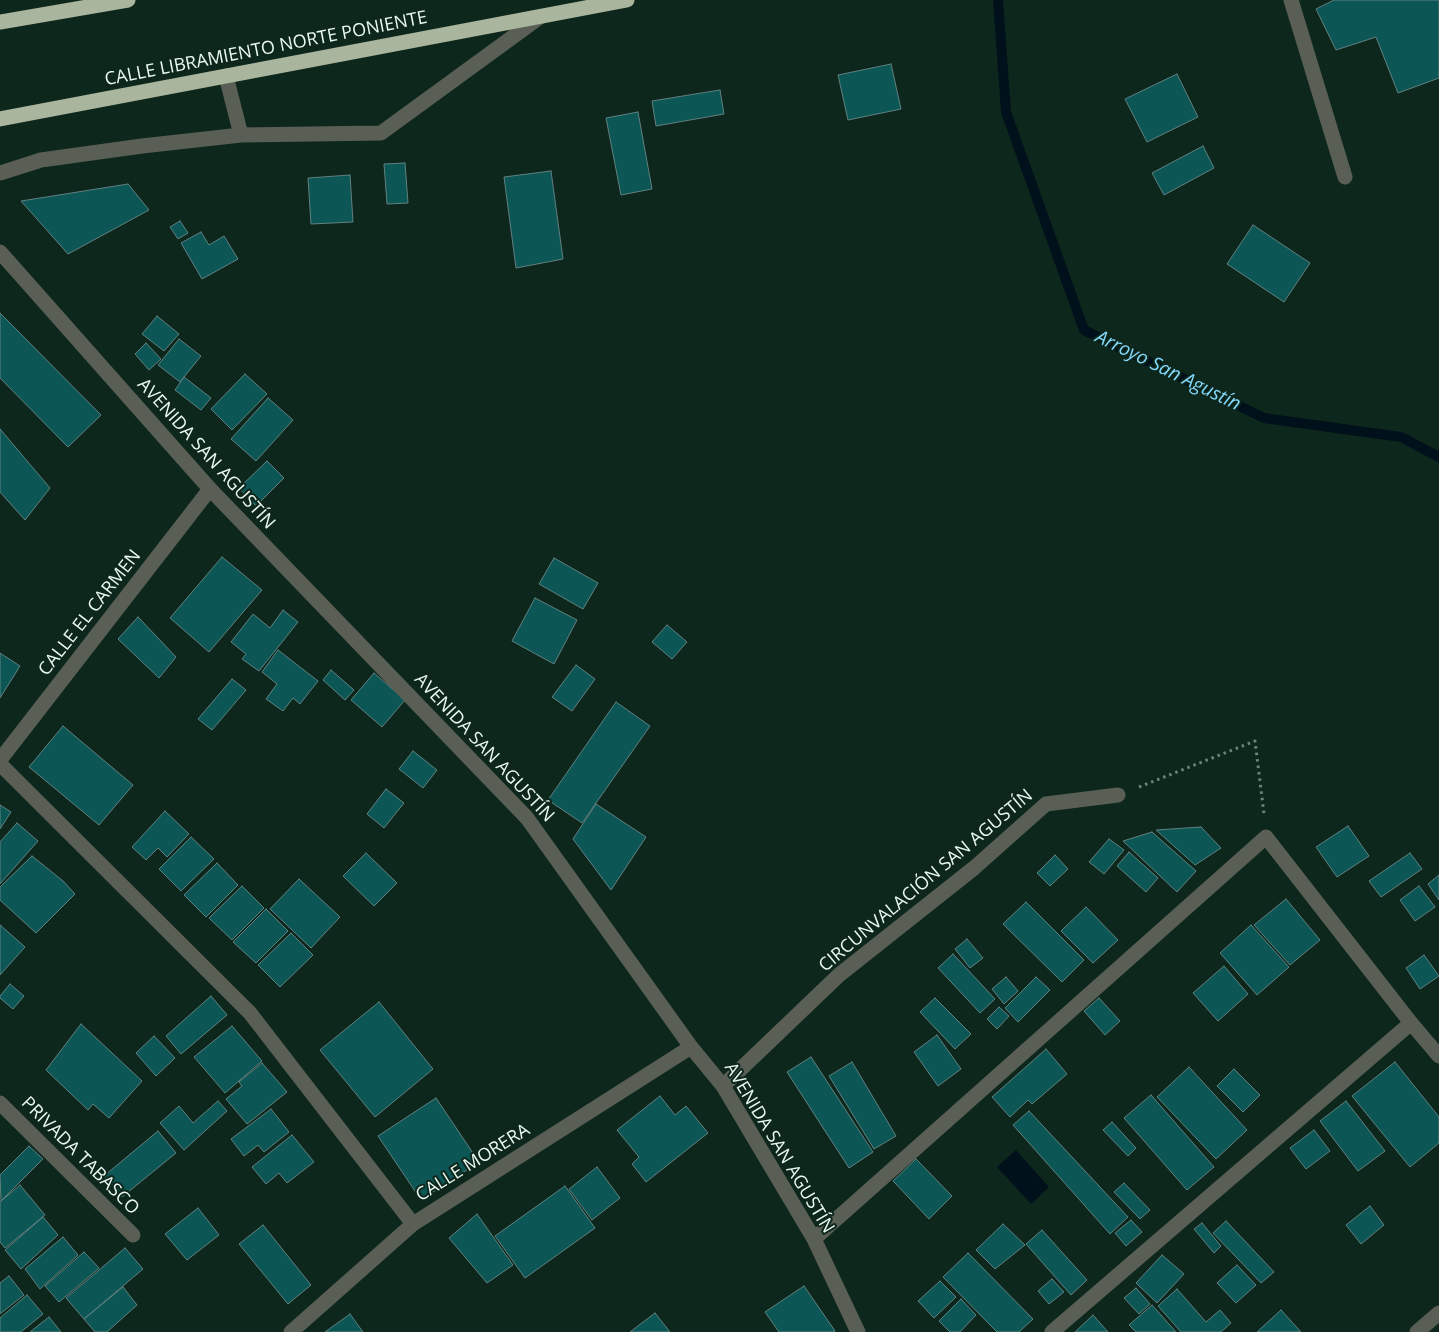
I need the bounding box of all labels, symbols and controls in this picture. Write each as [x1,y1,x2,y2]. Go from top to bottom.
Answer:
street label: CALLE LIBRAMIENTO NORTE PONIENTE [103,7,429,91]
water label: Arroyo San Agustín [1092,326,1244,416]
street label: AVENIDA SAN AGUSTÍN [133,374,279,534]
street label: CALLE EL CARMEN [34,546,146,680]
street label: AVENIDA SAN AGUSTÍN [410,669,558,827]
street label: CIRCUNVALACIÓN SAN AGUSTÍN [815,785,1037,977]
street label: AVENIDA SAN AGUSTÍN [719,1059,839,1237]
street label: PRIVADA TABASCO [17,1093,143,1219]
street label: CALLE MORERA [412,1119,534,1207]

